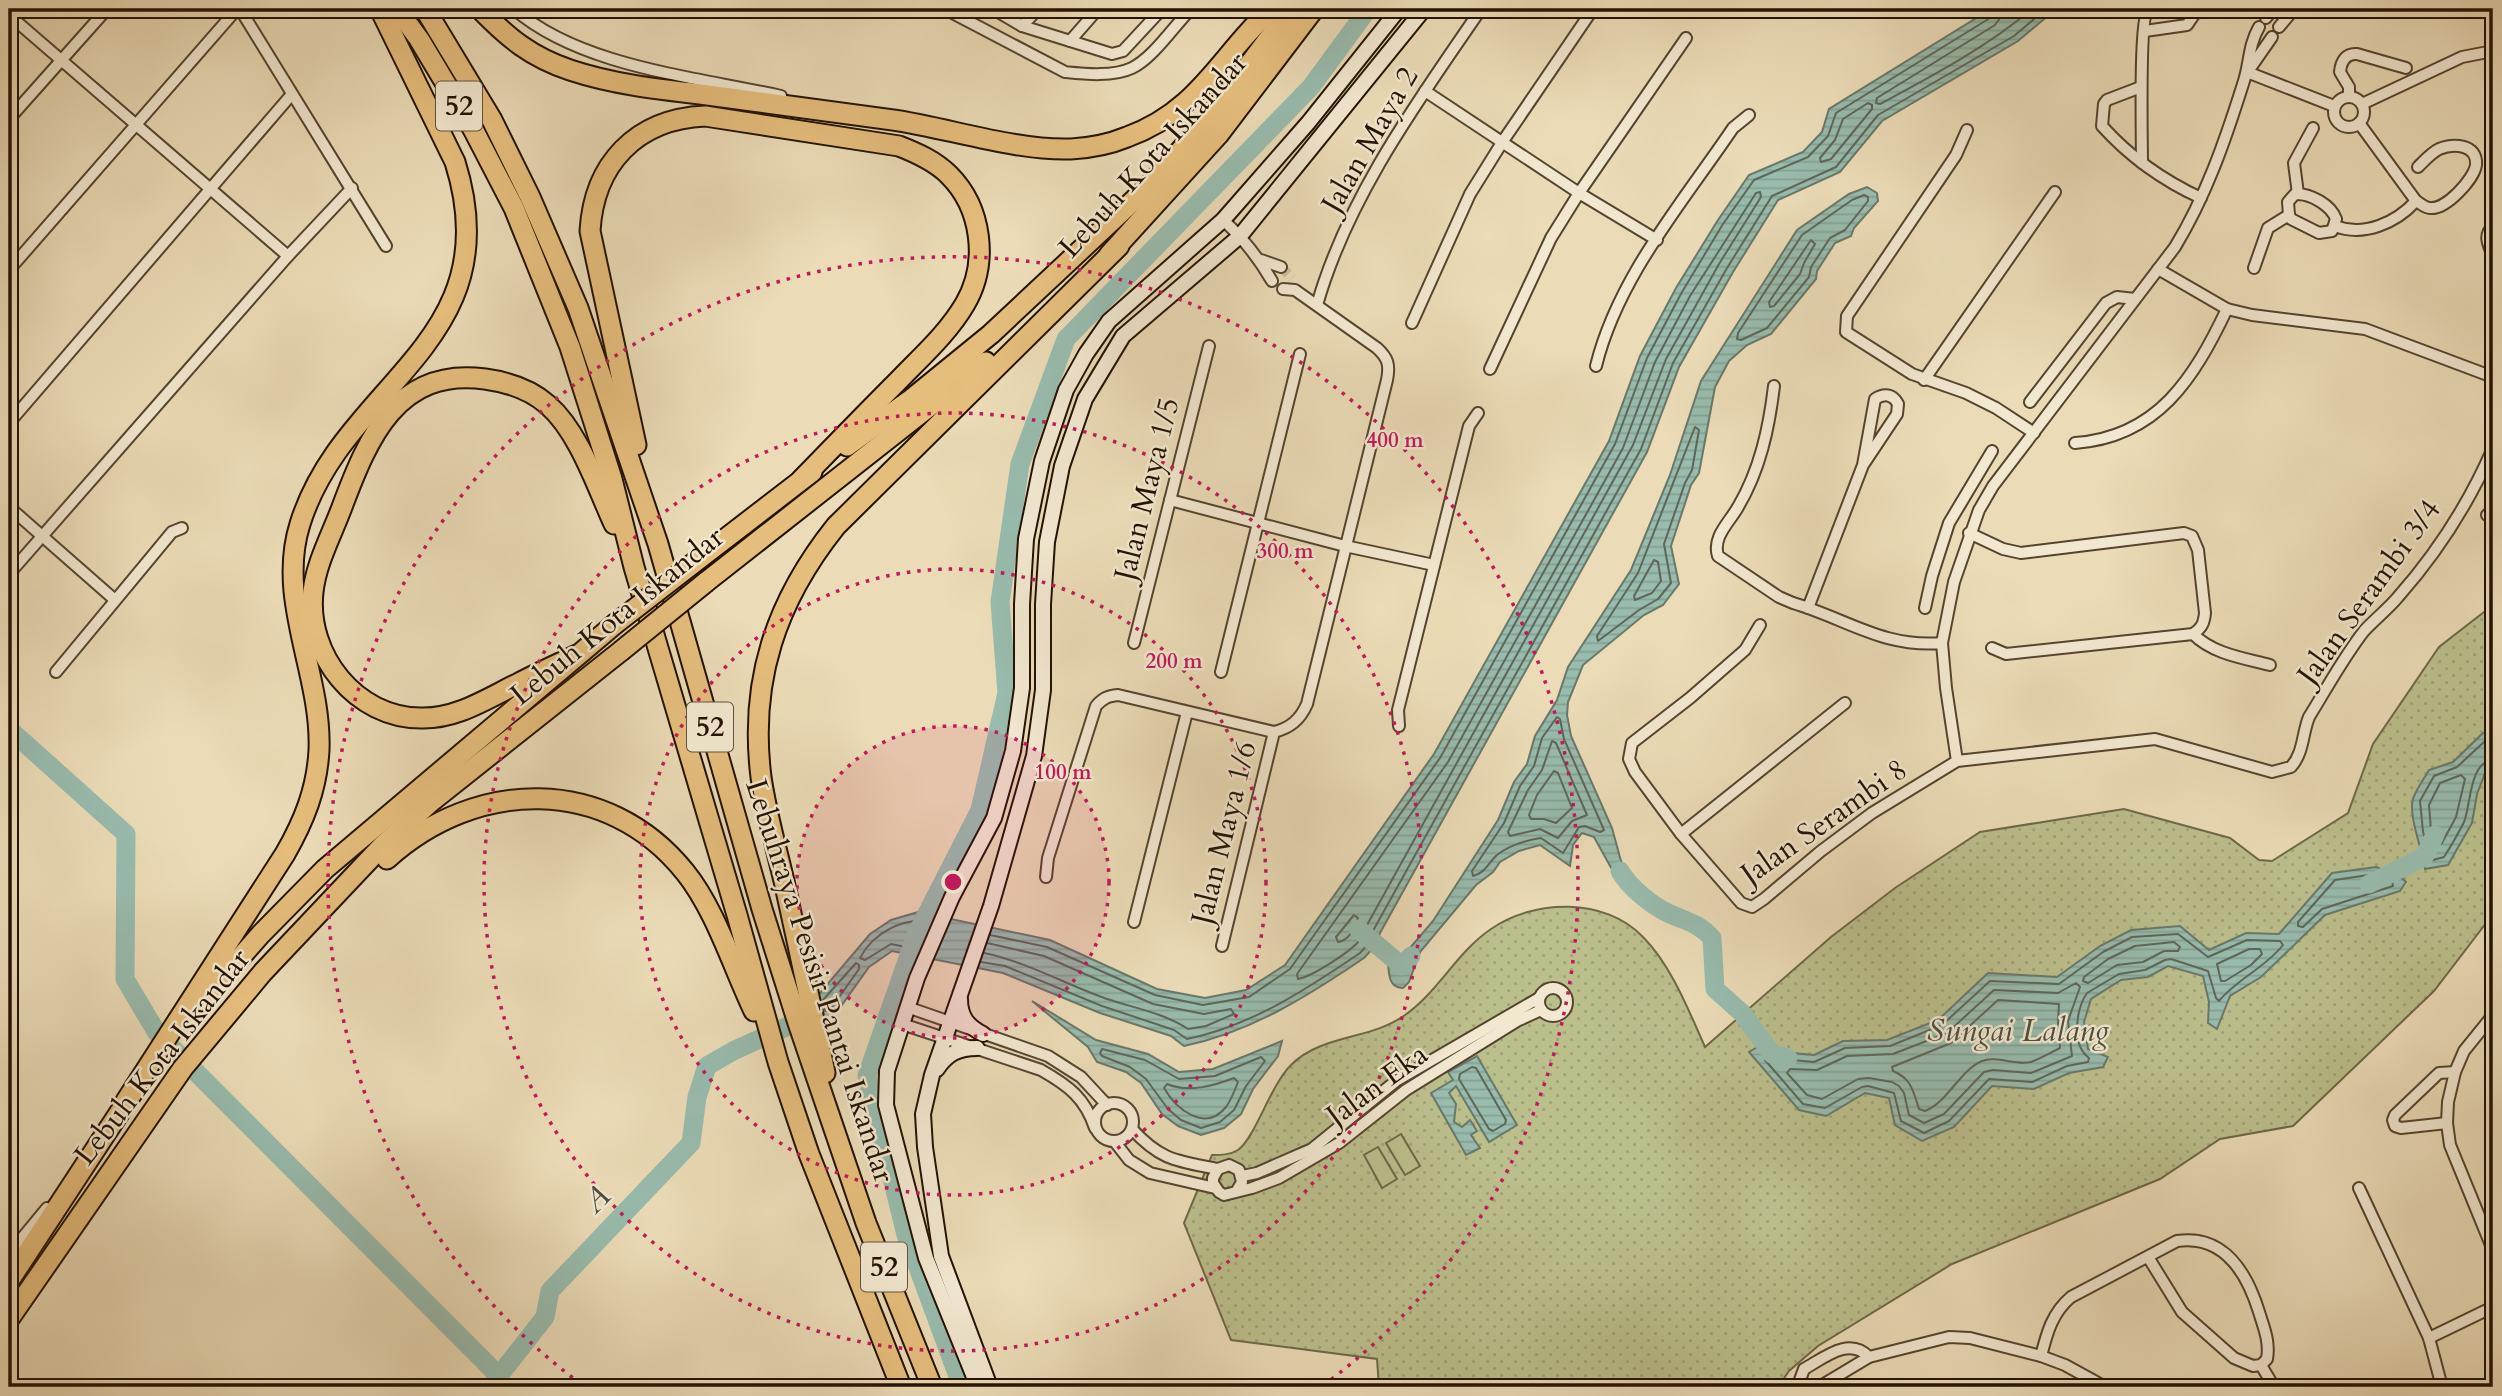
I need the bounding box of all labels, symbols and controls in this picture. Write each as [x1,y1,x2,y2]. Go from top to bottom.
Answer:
street label: Lebuh Kota Iskandar [1049,43,1257,267]
street label: Jalan Maya 2 [1310,59,1428,224]
road number: 52 [436,82,482,130]
street label: Jalan Maya 1/5 [1103,393,1190,589]
text: 400 m [1366,426,1424,455]
street label: Jalan Serambi 3/4 [2285,491,2450,696]
street label: Lebuh Kota Iskandar [501,517,733,715]
text: 300 m [1256,537,1314,566]
text: 200 m [1145,647,1203,676]
road number: 52 [687,702,733,752]
street label: Jalan Maya 1/6 [1180,737,1267,933]
street label: Jalan Serambi 8 [1729,749,1916,897]
text: 100 m [1034,758,1092,787]
street label: Lebuhraya Pesisir Pantai Iskandar [735,774,905,1188]
centre of rings [941,870,965,894]
street label: Lebuh Kota Iskandar [65,940,259,1174]
water label: Sungai Lalang [1927,1009,2110,1053]
street label: Jalan Eka [1315,1034,1436,1138]
water label: A [572,1175,621,1224]
road number: 52 [861,1242,907,1292]

